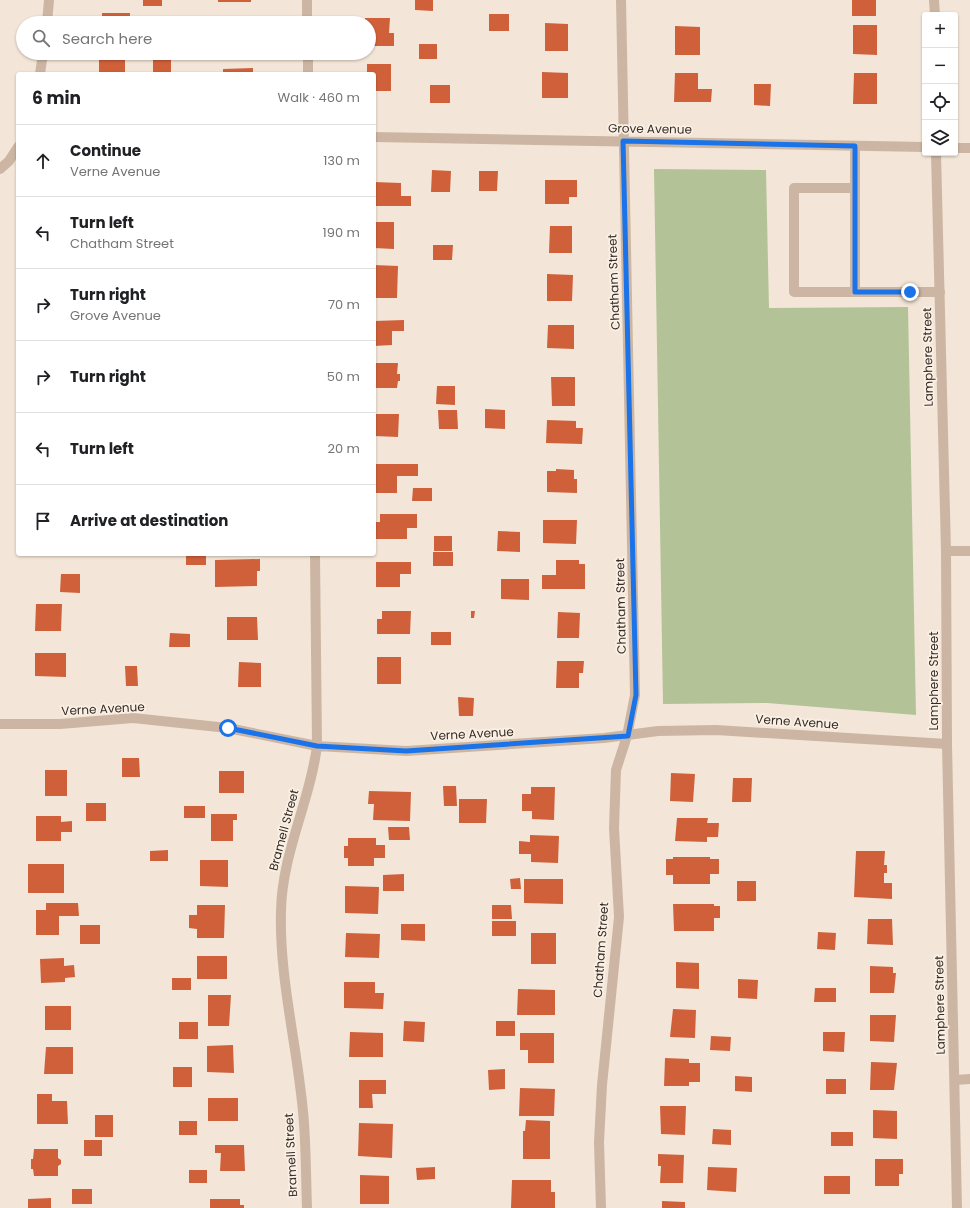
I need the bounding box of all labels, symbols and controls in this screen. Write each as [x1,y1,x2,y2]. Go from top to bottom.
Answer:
map controls [922,12,958,156]
button: + [922,12,958,48]
search box [16,16,376,60]
icon: search [30,27,52,49]
text: Search here [62,28,152,49]
button: − [922,48,958,84]
button: locate [922,84,958,120]
text: 6 min [32,86,81,110]
text: Walk · 460 m [277,88,360,107]
street label: Grove Avenue [608,119,692,138]
button: layers [922,120,958,156]
text: Continue [70,140,141,161]
icon: ahead [32,150,54,172]
text: 130 m [323,151,360,170]
text: Verne Avenue [70,162,160,181]
text: Turn left [70,212,134,233]
icon: left [32,222,54,244]
text: 190 m [323,223,360,242]
text: Chatham Street [70,234,174,253]
street label: Chatham Street [603,234,624,330]
route end [901,283,919,301]
text: Turn right [70,284,146,305]
icon: right [32,294,54,316]
text: 70 m [328,295,360,314]
text: Grove Avenue [70,306,161,325]
street label: Lamphere Street [918,307,937,407]
icon: right [32,366,54,388]
text: Turn right [70,366,146,387]
text: 50 m [327,367,360,386]
icon: left [32,438,54,460]
text: Turn left [70,438,134,459]
text: 20 m [327,439,360,458]
icon: arrive [32,510,54,532]
text: Arrive at destination [70,510,228,531]
street label: Chatham Street [611,558,630,654]
street label: Lamphere Street [925,631,942,731]
street label: Verne Avenue [61,698,145,719]
street label: Verne Avenue [755,710,839,733]
route start [219,719,237,737]
street label: Verne Avenue [430,723,514,744]
street label: Bramell Street [264,787,303,873]
street label: Chatham Street [589,902,612,998]
street label: Lamphere Street [930,955,949,1055]
street label: Bramell Street [280,1113,301,1197]

